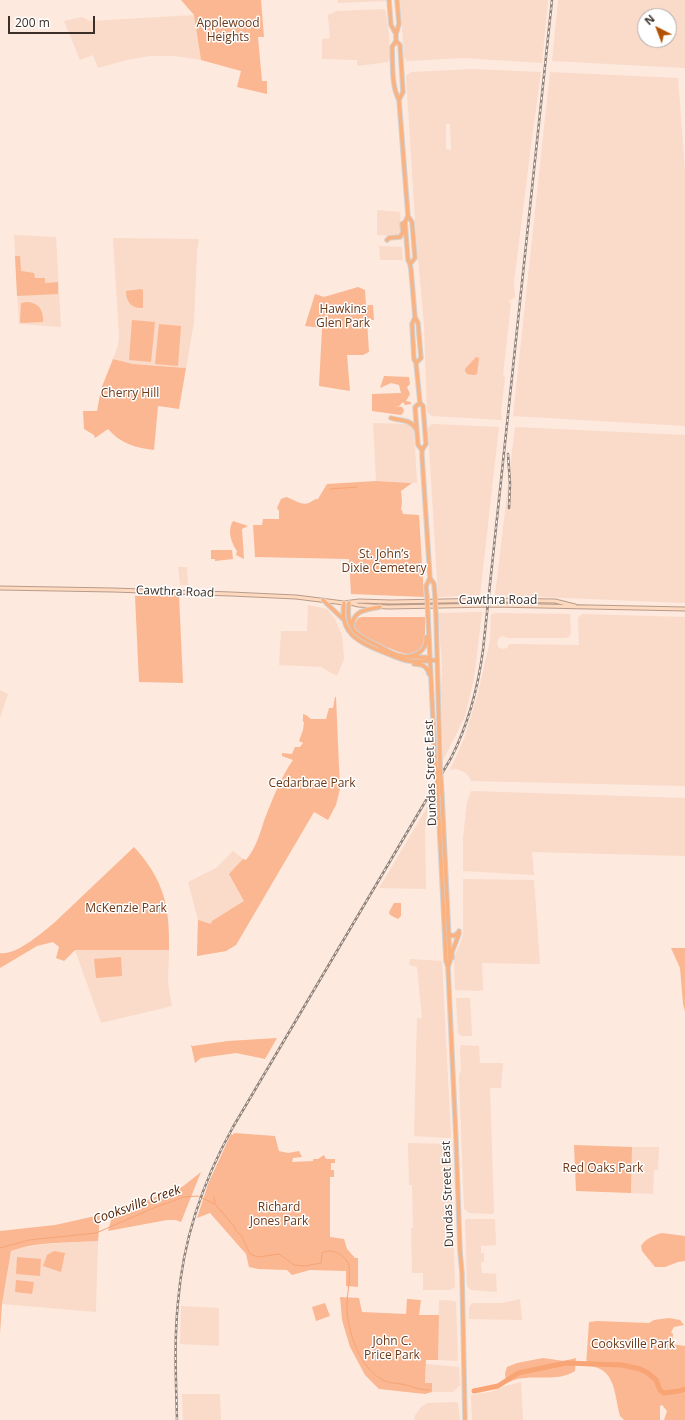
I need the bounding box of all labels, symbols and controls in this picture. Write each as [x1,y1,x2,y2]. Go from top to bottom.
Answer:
scale bar [10,8,97,34]
north arrow [637,8,677,48]
text: N [641,11,658,28]
text: 200 m [15,14,50,31]
park label: Applewood Heights [196,17,260,45]
park label: Hawkins Glen Park [316,303,370,331]
park label: Cherry Hill [101,387,159,401]
park label: St. John’s Dixie Cemetery [342,548,426,576]
street label: Cawthra Road [136,583,214,601]
street label: Cawthra Road [459,594,537,608]
street label: Dundas Street East [422,720,440,826]
park label: Cedarbrae Park [268,777,356,791]
park label: McKenzie Park [85,902,167,916]
street label: Dundas Street East [439,1141,457,1247]
park label: Red Oaks Park [563,1162,643,1176]
water label: Cooksville Creek [91,1182,183,1228]
park label: Richard Jones Park [250,1201,308,1229]
park label: John C. Price Park [364,1335,420,1363]
park label: Cooksville Park [591,1338,675,1352]

